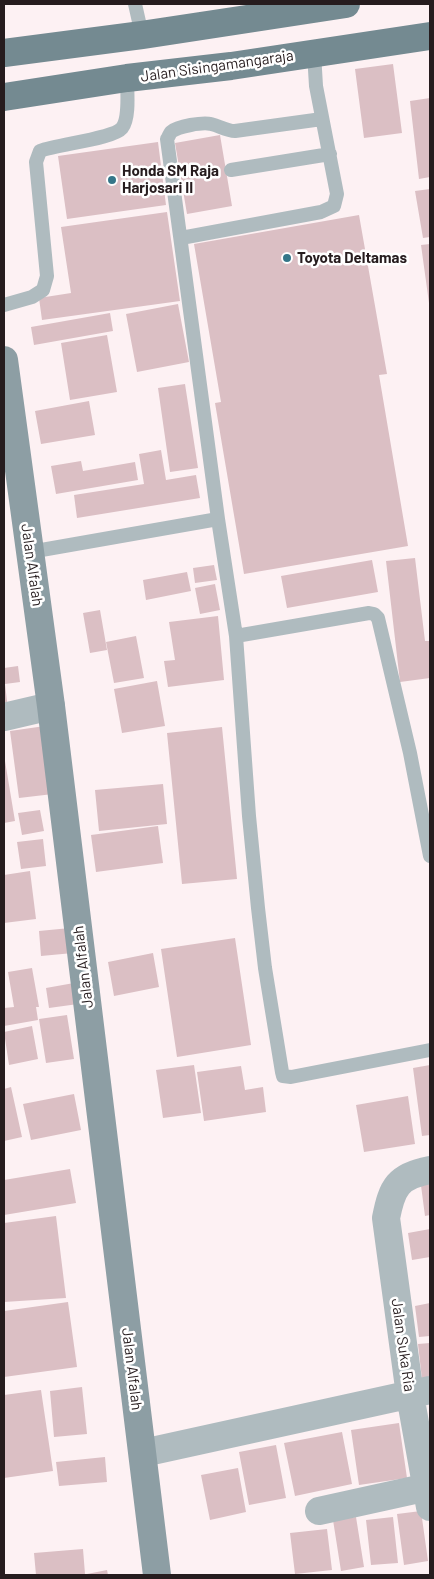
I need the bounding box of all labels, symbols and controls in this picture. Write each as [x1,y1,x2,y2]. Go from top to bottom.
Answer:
street label: Jalan Sisingamangaraja [139,46,295,86]
place label: Honda SM Raja Harjosari II [122,162,219,197]
marker: Honda SM Raja Harjosari II [106,174,118,186]
place label: Toyota Deltamas [297,249,407,267]
marker: Toyota Deltamas [281,252,293,264]
street label: Jalan Alfalah [17,523,47,607]
street label: Jalan Alfalah [69,925,97,1009]
street label: Jalan Suka Ria [388,1297,418,1393]
street label: Jalan Alfalah [118,1327,146,1411]

